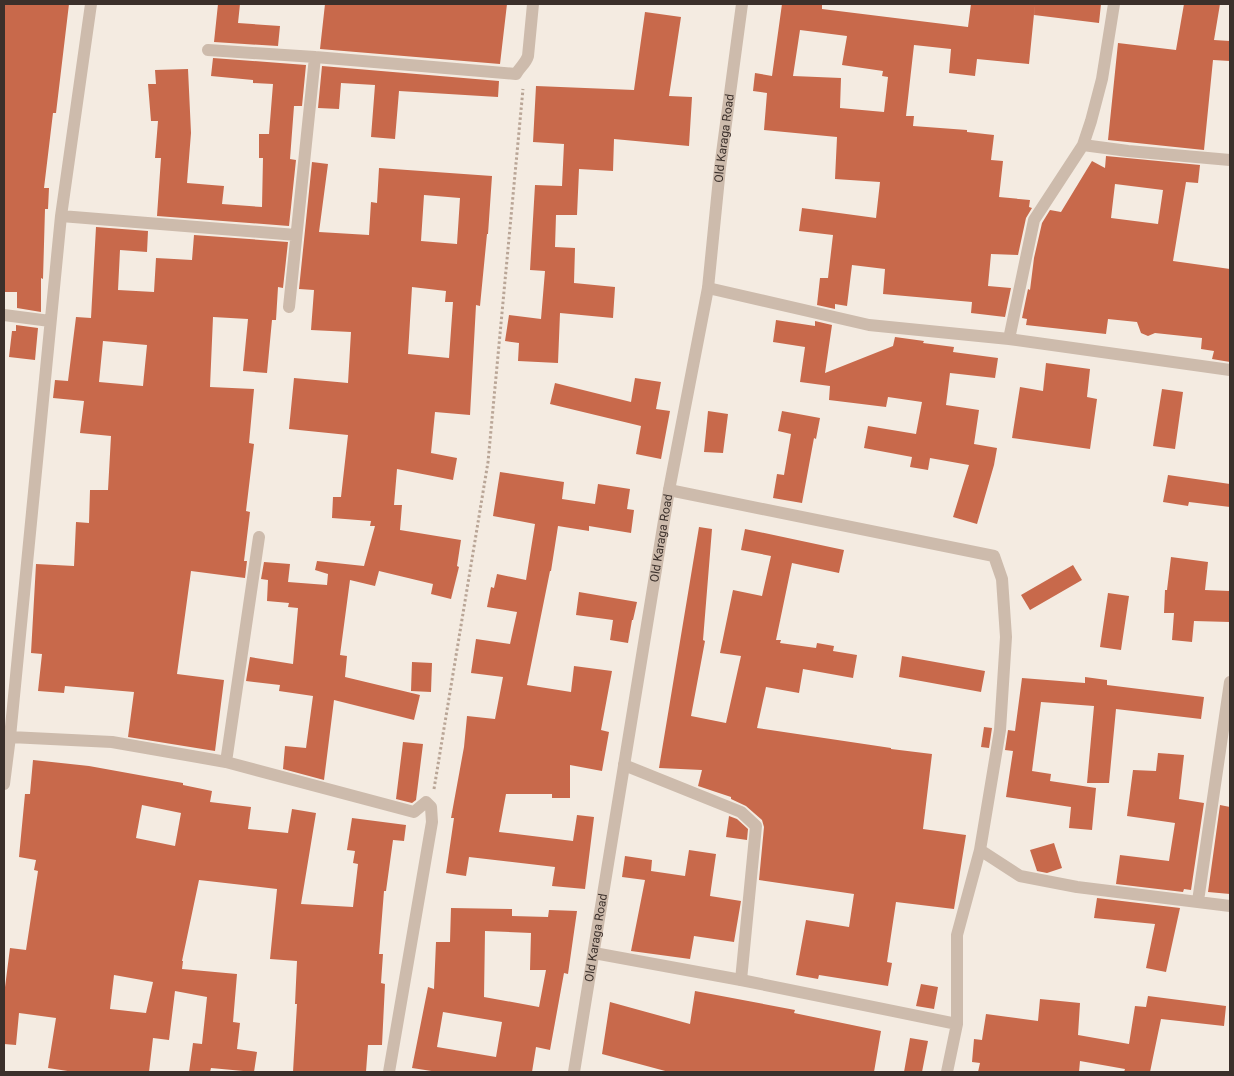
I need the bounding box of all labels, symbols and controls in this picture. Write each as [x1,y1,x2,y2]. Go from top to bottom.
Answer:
street label: Old Karaga Road [712,93,737,183]
street label: Old Karaga Road [647,493,675,583]
street label: Old Karaga Road [582,893,610,983]

